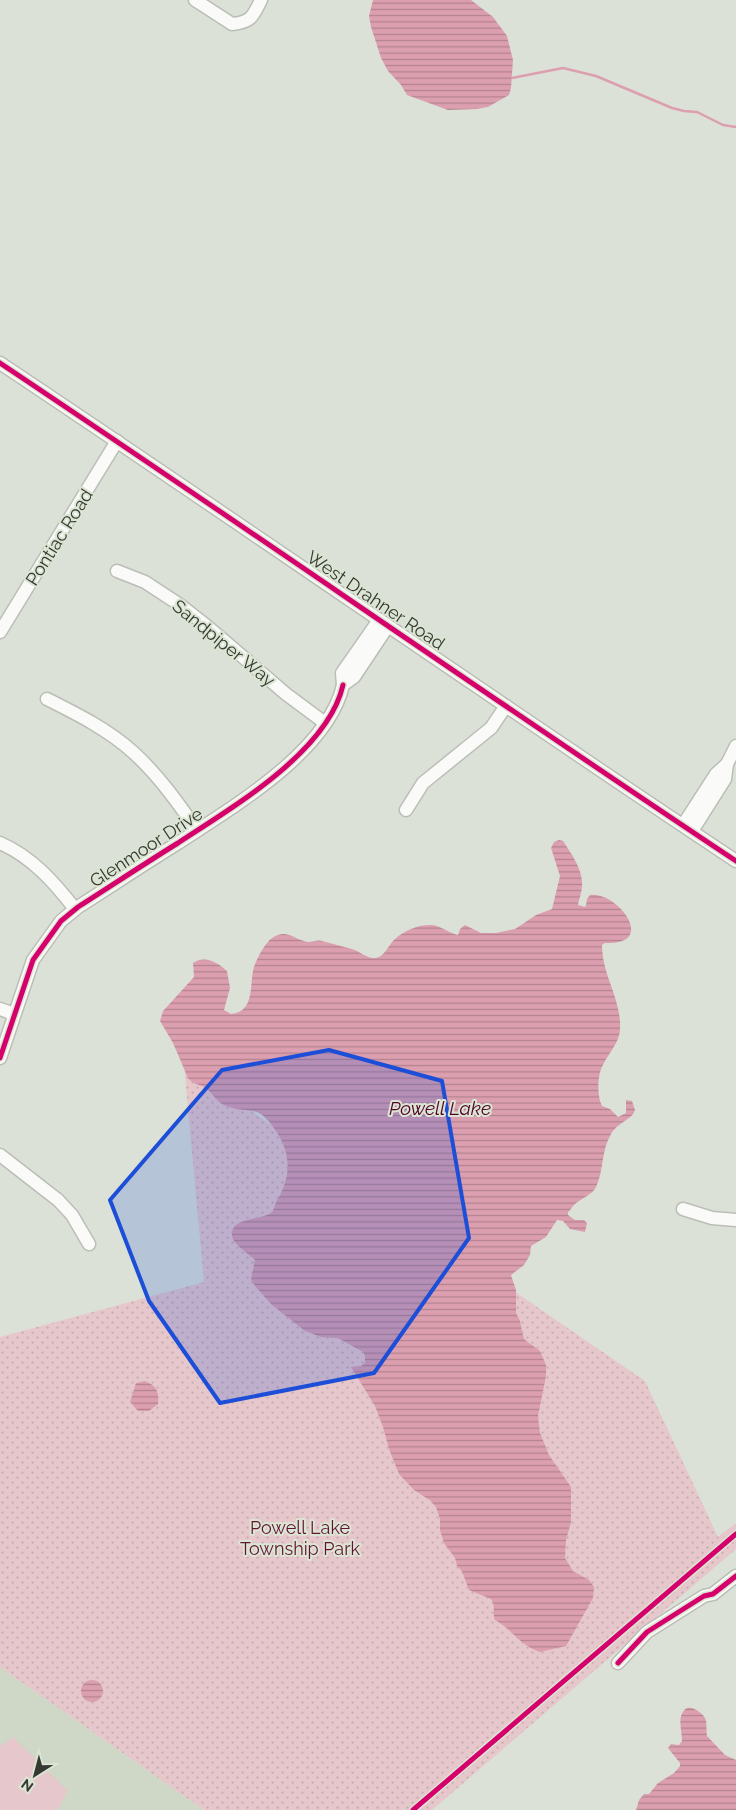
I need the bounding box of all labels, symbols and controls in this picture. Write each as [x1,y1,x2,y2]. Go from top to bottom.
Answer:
street label: Pontiac Road [21,485,97,589]
street label: West Drahner Road [303,546,449,654]
street label: Sandpiper Way [168,595,280,691]
street label: Glenmoor Drive [86,802,207,891]
water label: Powell Lake [389,1097,491,1119]
park label: Powell Lake Township Park [240,1517,360,1559]
north arrow [10,1750,60,1800]
text: N [18,1776,36,1795]

